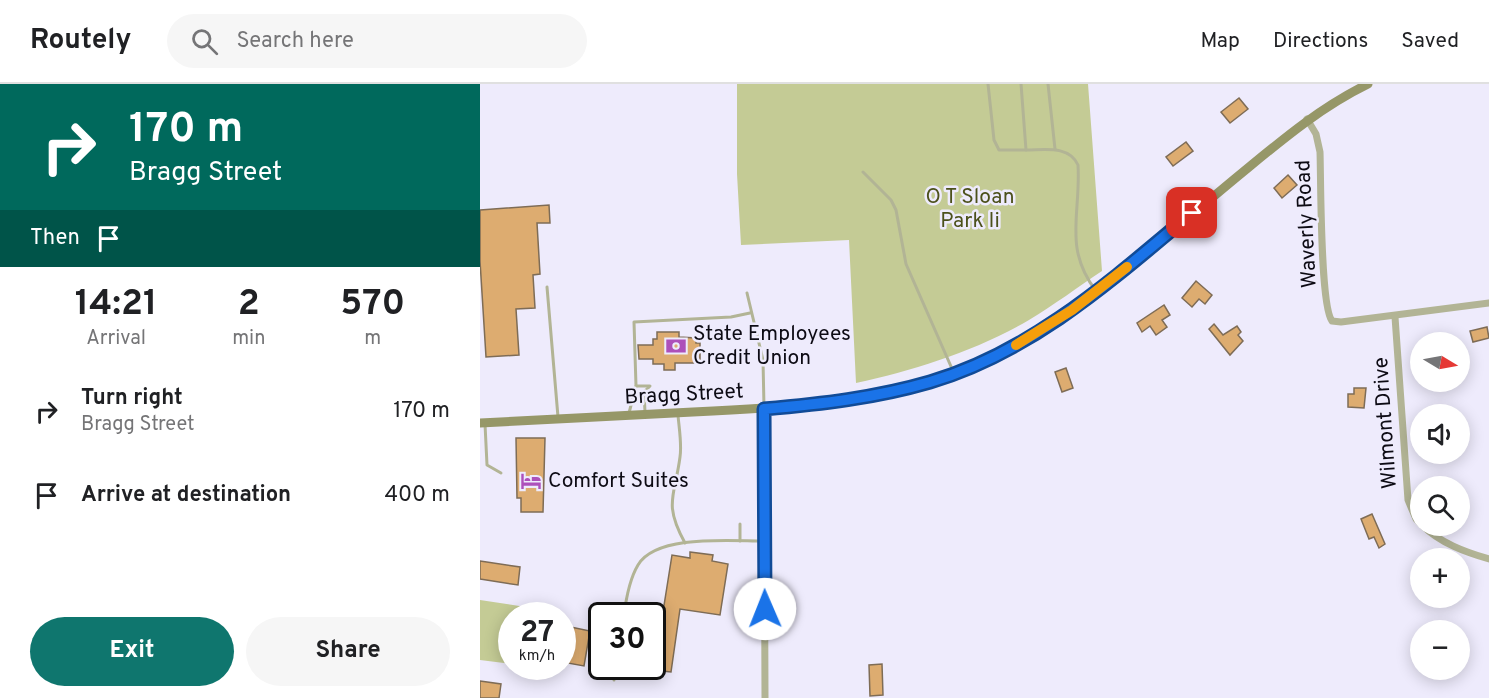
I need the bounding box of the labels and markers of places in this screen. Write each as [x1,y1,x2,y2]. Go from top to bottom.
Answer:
pin [1166,187,1217,238]
place label: State Employees Credit Union [693,321,851,372]
bank icon: State Employees Credit Union [664,334,688,358]
place label: Comfort Suites [548,468,689,495]
hotel icon: Comfort Suites [519,469,543,493]

